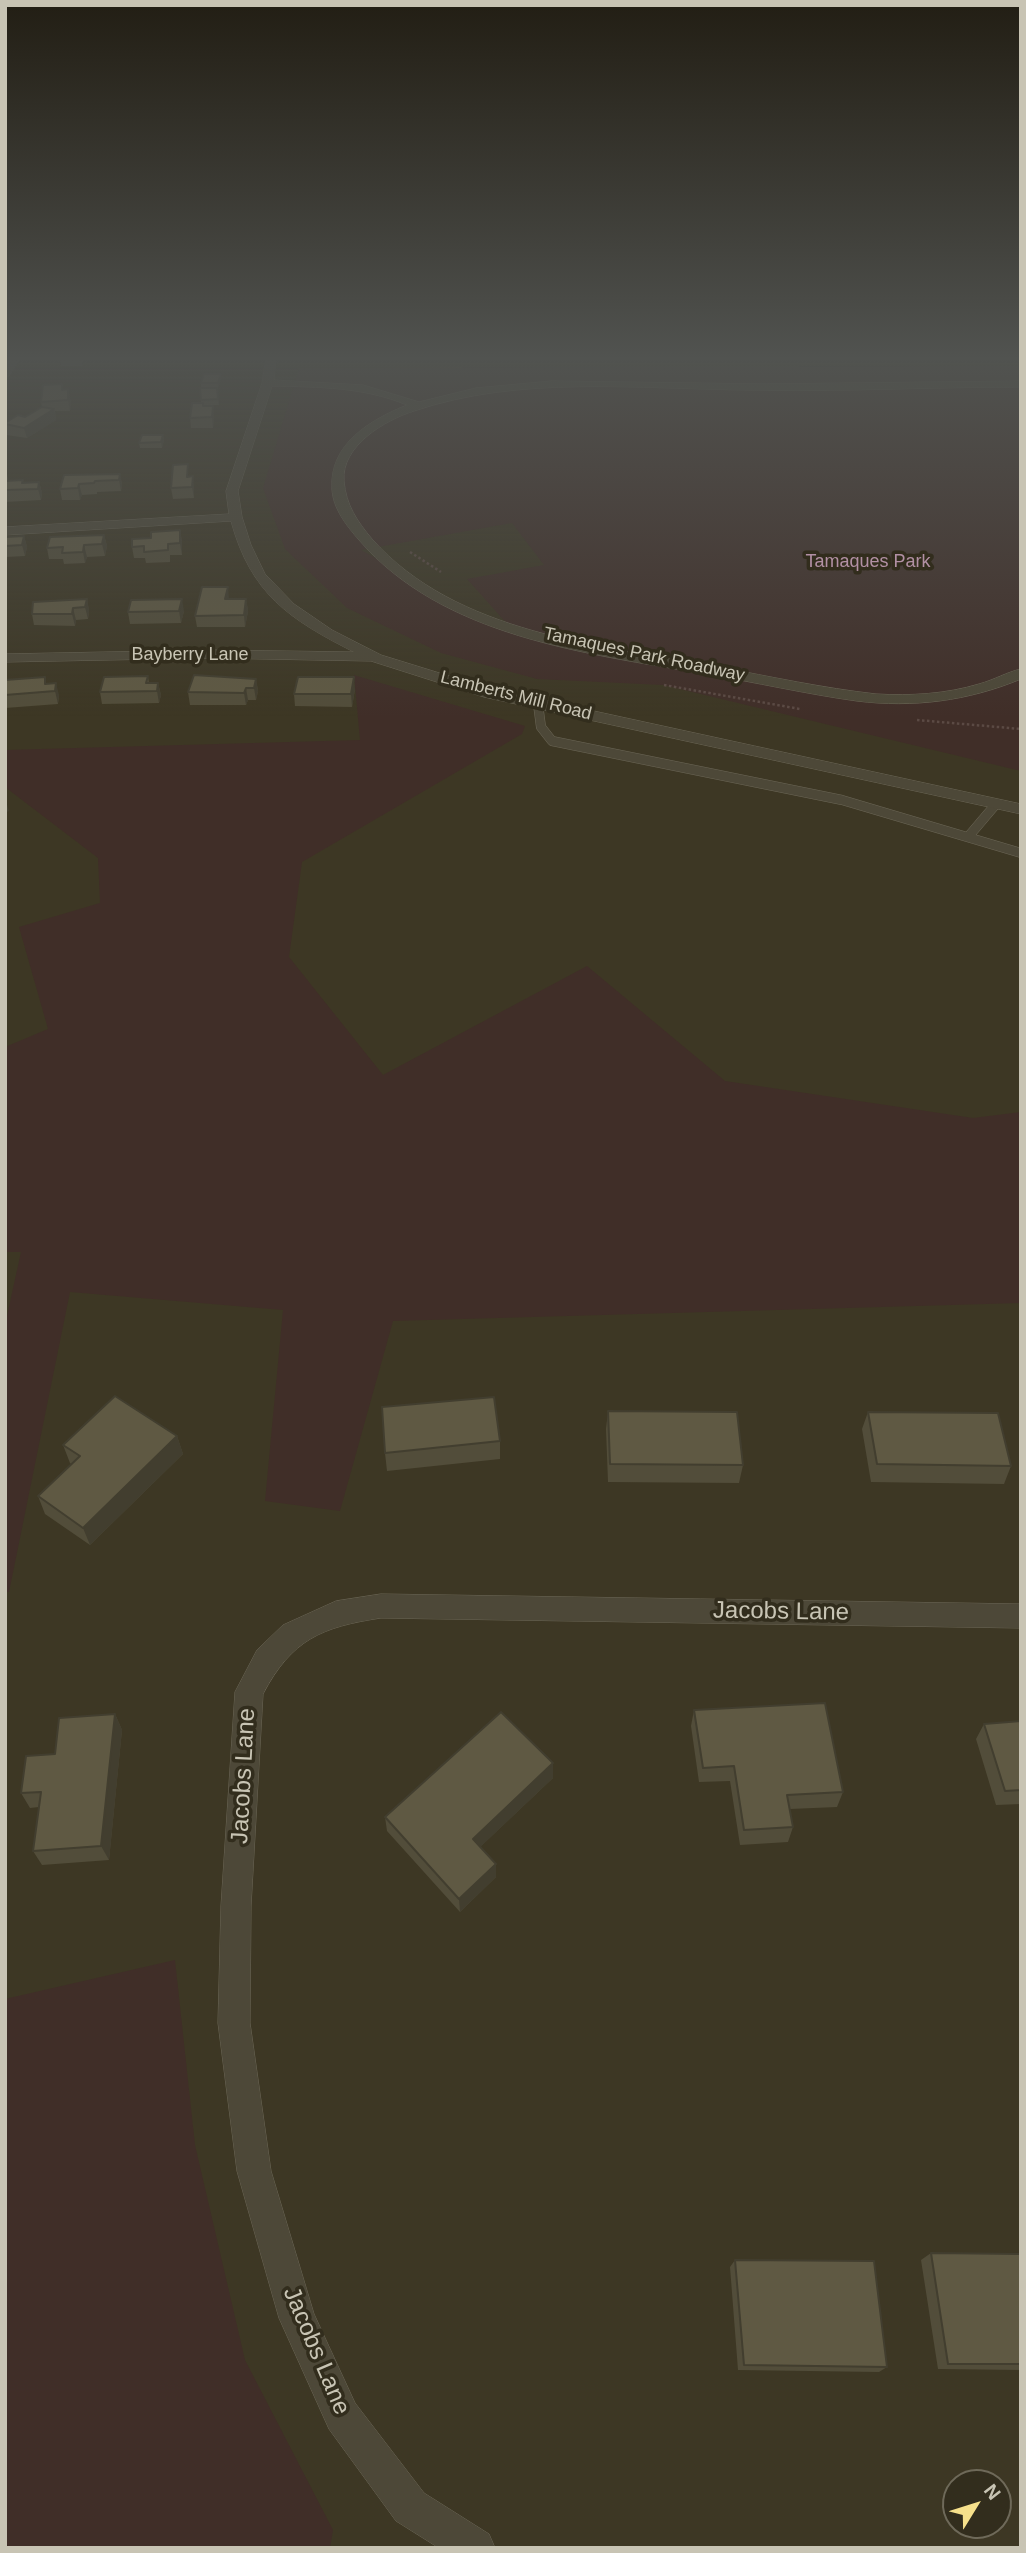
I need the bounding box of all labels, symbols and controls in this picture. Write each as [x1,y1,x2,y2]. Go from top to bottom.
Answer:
park label: Tamaques Park [805,551,931,573]
street label: Tamaques Park Roadway [541,623,747,687]
street label: Bayberry Lane [131,644,249,666]
street label: Lamberts Mill Road [438,667,594,725]
street label: Jacobs Lane [713,1596,849,1628]
street label: Jacobs Lane [226,1707,262,1845]
street label: Jacobs Lane [276,2283,356,2419]
north arrow [942,2469,1012,2539]
text: N [980,2480,1005,2504]

